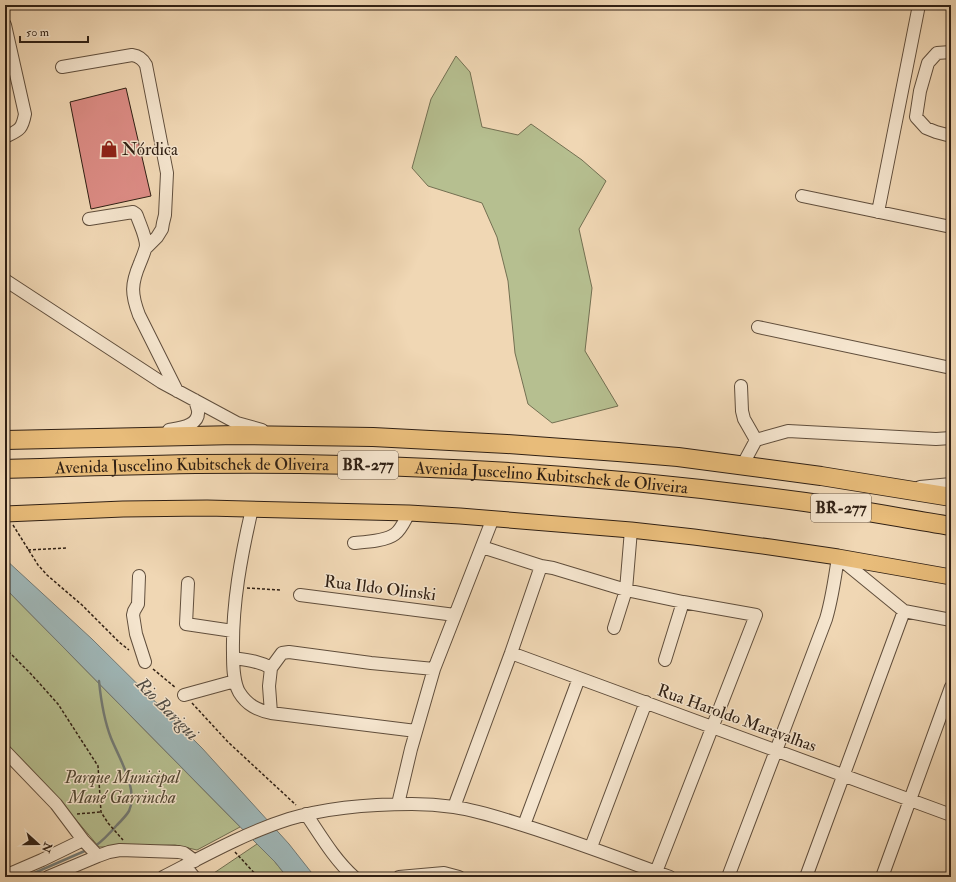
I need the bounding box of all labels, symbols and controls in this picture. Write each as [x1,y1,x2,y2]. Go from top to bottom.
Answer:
scale bar [20,18,88,44]
text: 50 m [26,25,50,40]
shop icon: Nórdica [99,139,119,159]
place label: Nórdica [122,139,179,160]
road number: BR-277 [338,451,398,479]
street label: Avenida Juscelino Kubitschek de Oliveira [54,453,330,478]
street label: Avenida Juscelino Kubitschek de Oliveira [413,457,690,498]
road number: BR-277 [811,494,871,522]
street label: Rua Ildo Olinski [323,571,438,605]
water label: Rio Barigui [130,672,203,745]
street label: Rua Haroldo Maravalhas [655,679,820,757]
park label: Parque Municipal Mané Garrincha [64,767,181,808]
north arrow [18,824,58,864]
text: N [39,840,55,855]

